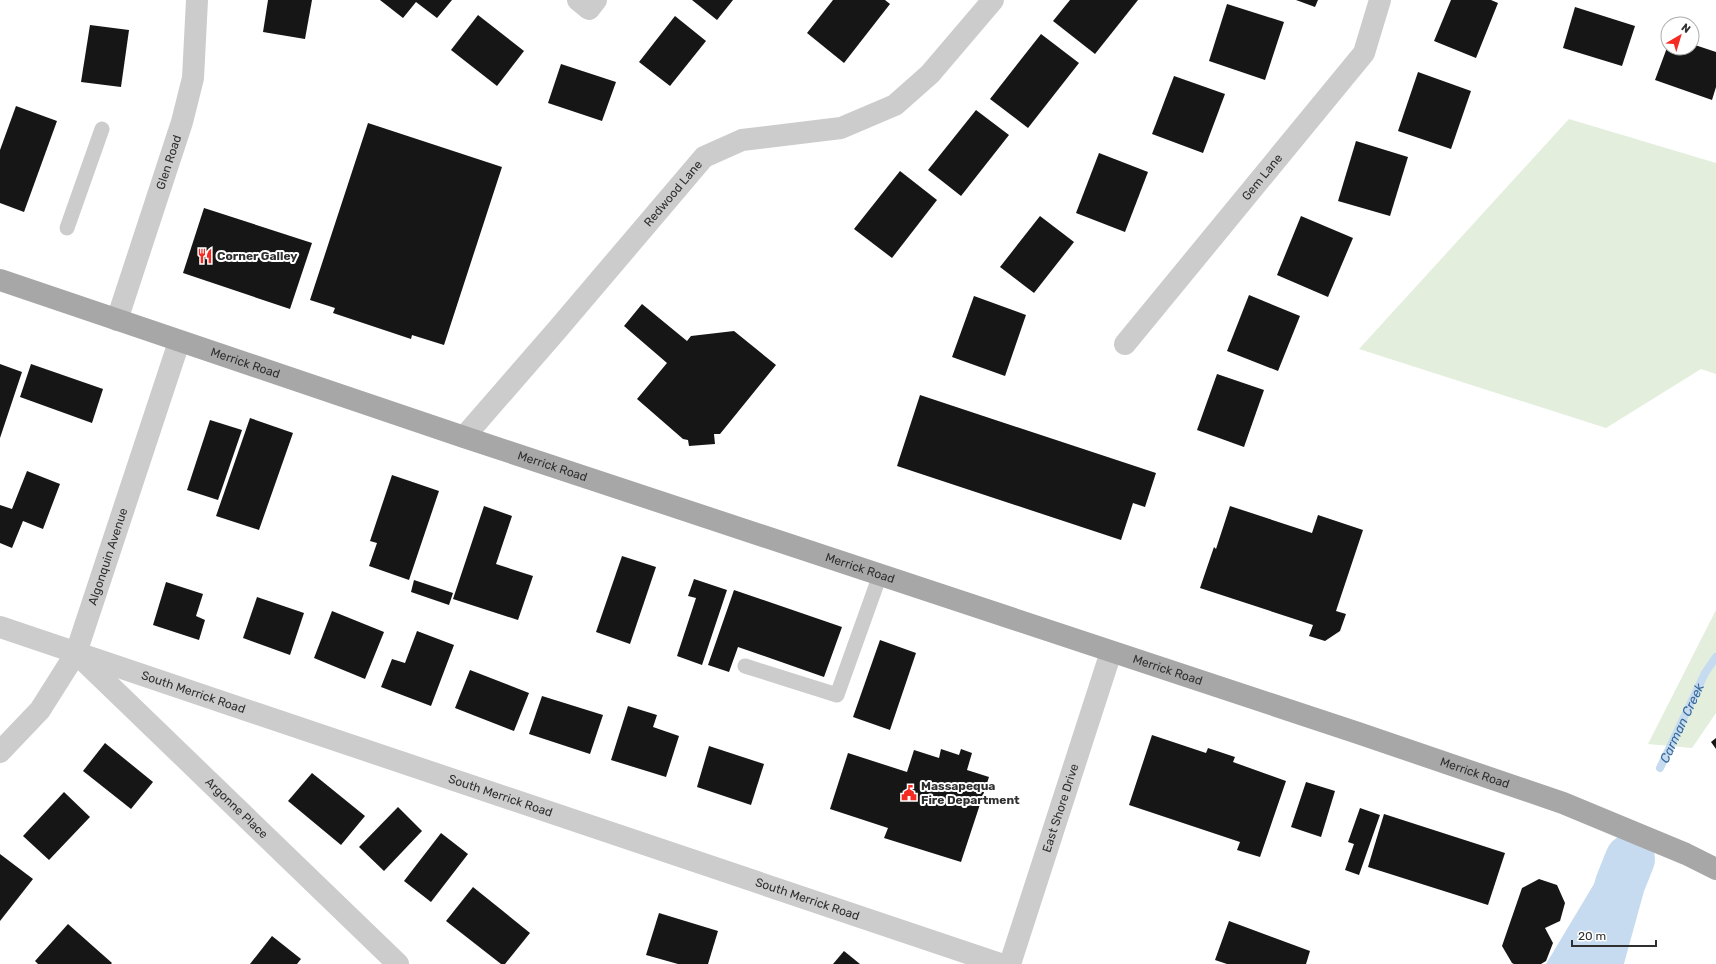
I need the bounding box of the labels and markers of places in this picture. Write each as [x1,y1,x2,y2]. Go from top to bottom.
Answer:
restaurant icon: Corner Galley [196,247,214,265]
place label: Corner Galley [217,249,297,263]
place label: Massapequa Fire Department [921,779,1020,807]
public building icon: Massapequa Fire Department [900,784,918,802]

